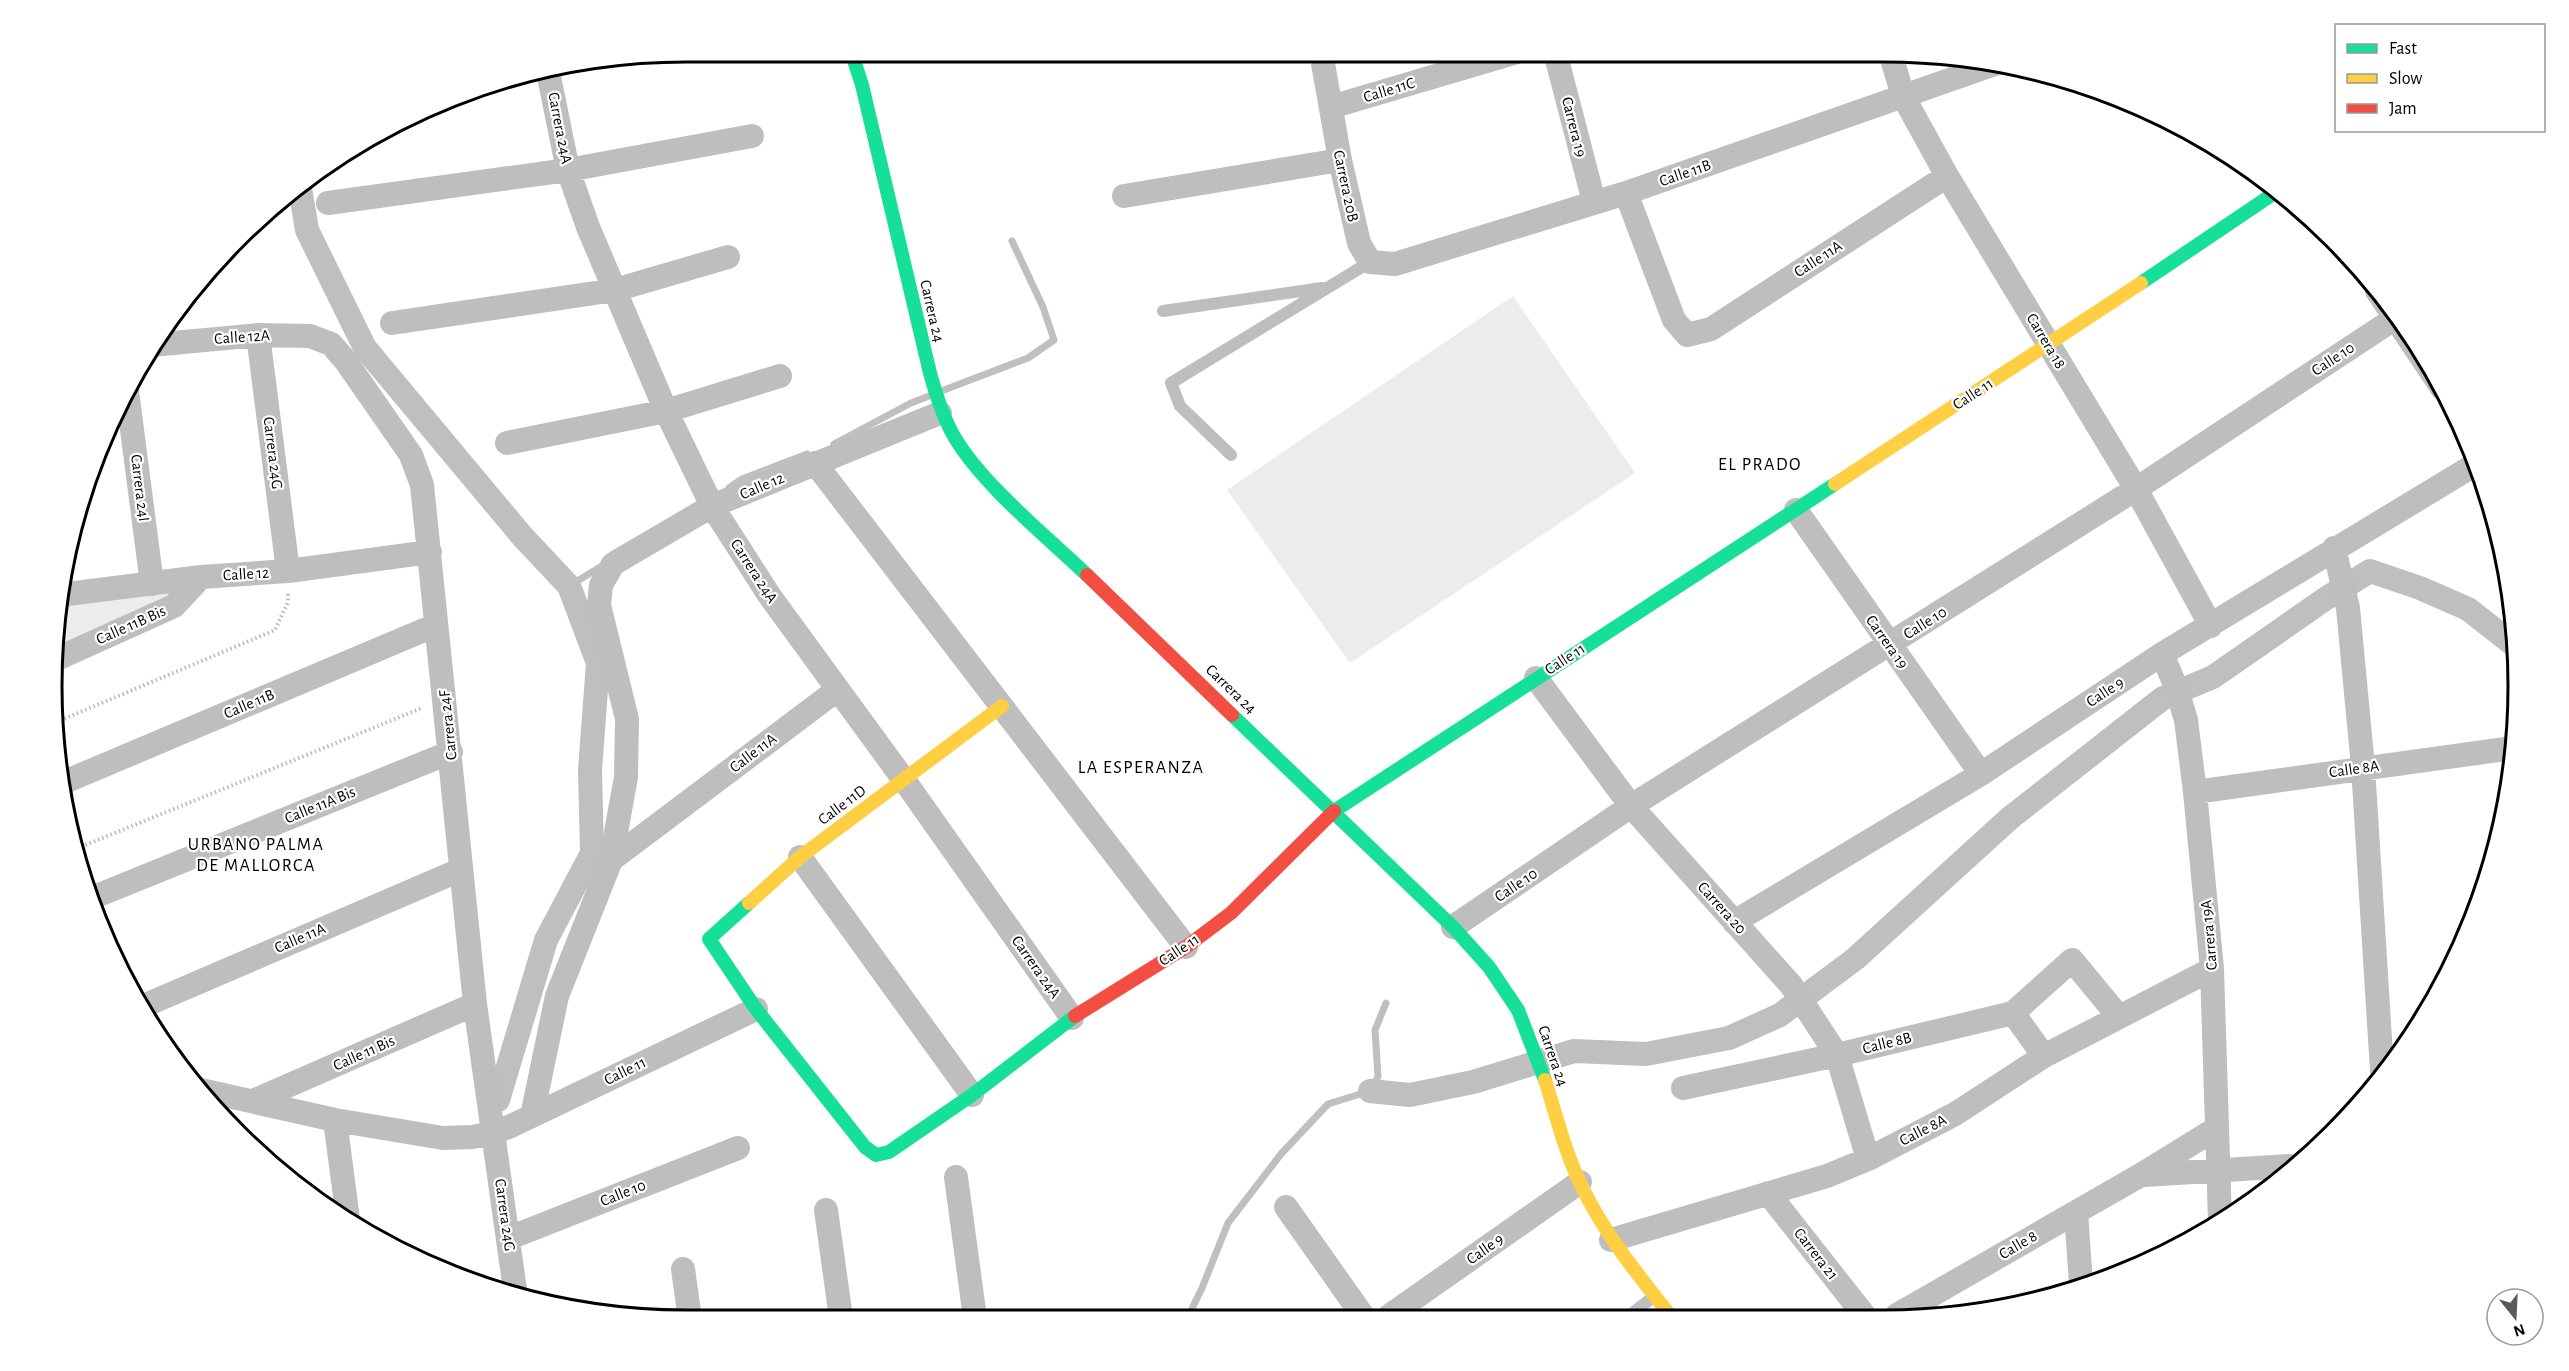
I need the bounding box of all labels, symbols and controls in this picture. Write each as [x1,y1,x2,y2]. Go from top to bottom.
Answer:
legend [2335,24,2545,132]
text: Fast [2389,40,2417,58]
text: Slow [2389,70,2422,88]
street label: Calle 11C [1361,75,1417,105]
street label: Carrera 24A [545,91,575,165]
street label: Carrera 19 [1559,95,1589,159]
text: Jam [2389,100,2417,118]
street label: Carrera 20B [1331,149,1361,223]
street label: Calle 11B [1657,157,1713,189]
street label: Calle 11A [1791,238,1845,280]
street label: Carrera 24 [917,278,947,344]
street label: Carrera 18 [2023,311,2069,371]
street label: Calle 12A [214,327,270,347]
street label: Calle 10 [2309,339,2357,379]
street label: Calle 11 [1950,375,1996,413]
street label: Carrera 24G [261,416,285,490]
street label: Carrera 24I [128,453,152,523]
district label: EL PRADO [1718,456,1802,474]
street label: Calle 12 [738,470,786,502]
street label: Carrera 24A [728,536,780,606]
street label: Calle 12 [222,564,270,584]
street label: Calle 11B Bis [94,603,168,647]
street label: Calle 10 [1901,604,1949,642]
street label: Carrera 19 [1863,612,1911,672]
street label: Calle 11 [1542,640,1588,678]
street label: Carrera 24 [1203,661,1260,717]
street label: Calle 9 [2083,674,2127,710]
street label: Calle 11B [221,686,277,722]
street label: Carrera 24F [436,688,460,761]
street label: Calle 11A [727,730,779,776]
street label: Calle 8A [2328,758,2380,780]
district label: LA ESPERANZA [1078,759,1204,777]
street label: Calle 11D [815,782,869,828]
street label: Calle 11A Bis [282,784,358,826]
district label: URBANO PALMA DE MALLORCA [188,836,324,875]
street label: Calle 10 [1492,865,1540,905]
street label: Carrera 20 [1695,879,1749,937]
street label: Carrera 19A [2198,899,2220,971]
street label: Calle 11A [272,920,328,956]
street label: Calle 11 [1156,931,1202,969]
street label: Carrera 24A [1009,933,1063,1001]
street label: Carrera 24 [1535,1023,1571,1089]
street label: Calle 8B [1861,1029,1913,1057]
street label: Calle 11 Bis [331,1032,397,1074]
street label: Calle 11 [601,1054,649,1088]
street label: Calle 8A [1897,1111,1949,1149]
street label: Calle 10 [598,1177,648,1209]
street label: Carrera 24G [492,1178,518,1252]
street label: Carrera 21 [1791,1225,1841,1283]
street label: Calle 8 [1996,1228,2040,1262]
street label: Calle 9 [1464,1231,1506,1267]
north arrow [2485,1287,2545,1347]
text: N [2512,1321,2527,1340]

